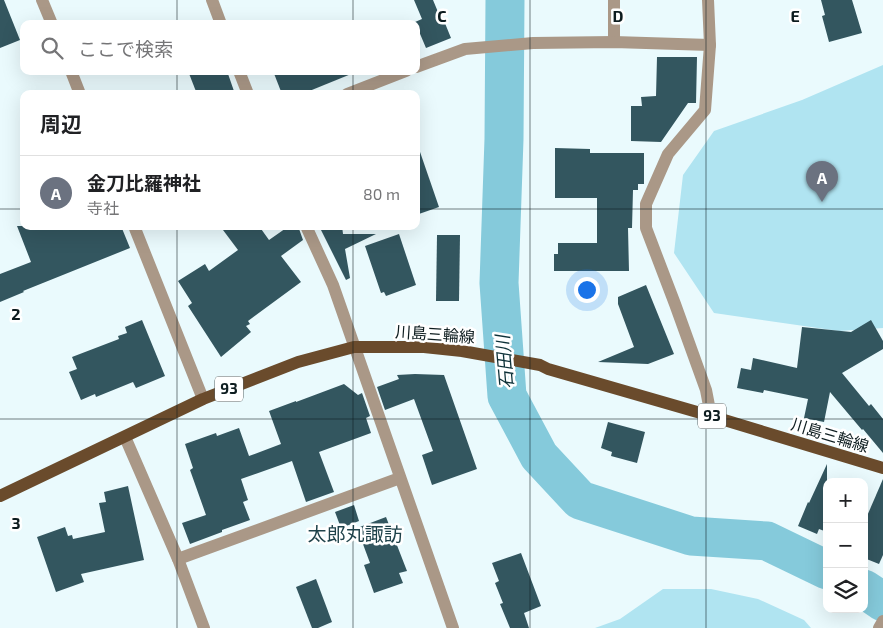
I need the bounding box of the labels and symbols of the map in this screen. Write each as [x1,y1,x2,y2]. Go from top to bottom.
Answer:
text: C [437,6,447,25]
text: D [613,6,624,25]
text: E [790,6,800,25]
pin: A [806,161,838,202]
your location [574,277,600,303]
text: 2 [11,304,21,323]
street label: 川島三輪線 [394,321,476,346]
water label: 石田川 [491,332,517,390]
road number: 93 [215,376,243,402]
road number: 93 [698,404,726,428]
street label: 川島三輪線 [789,414,871,455]
text: 3 [11,513,21,532]
district label: 太郎丸諏訪 [307,522,403,545]

